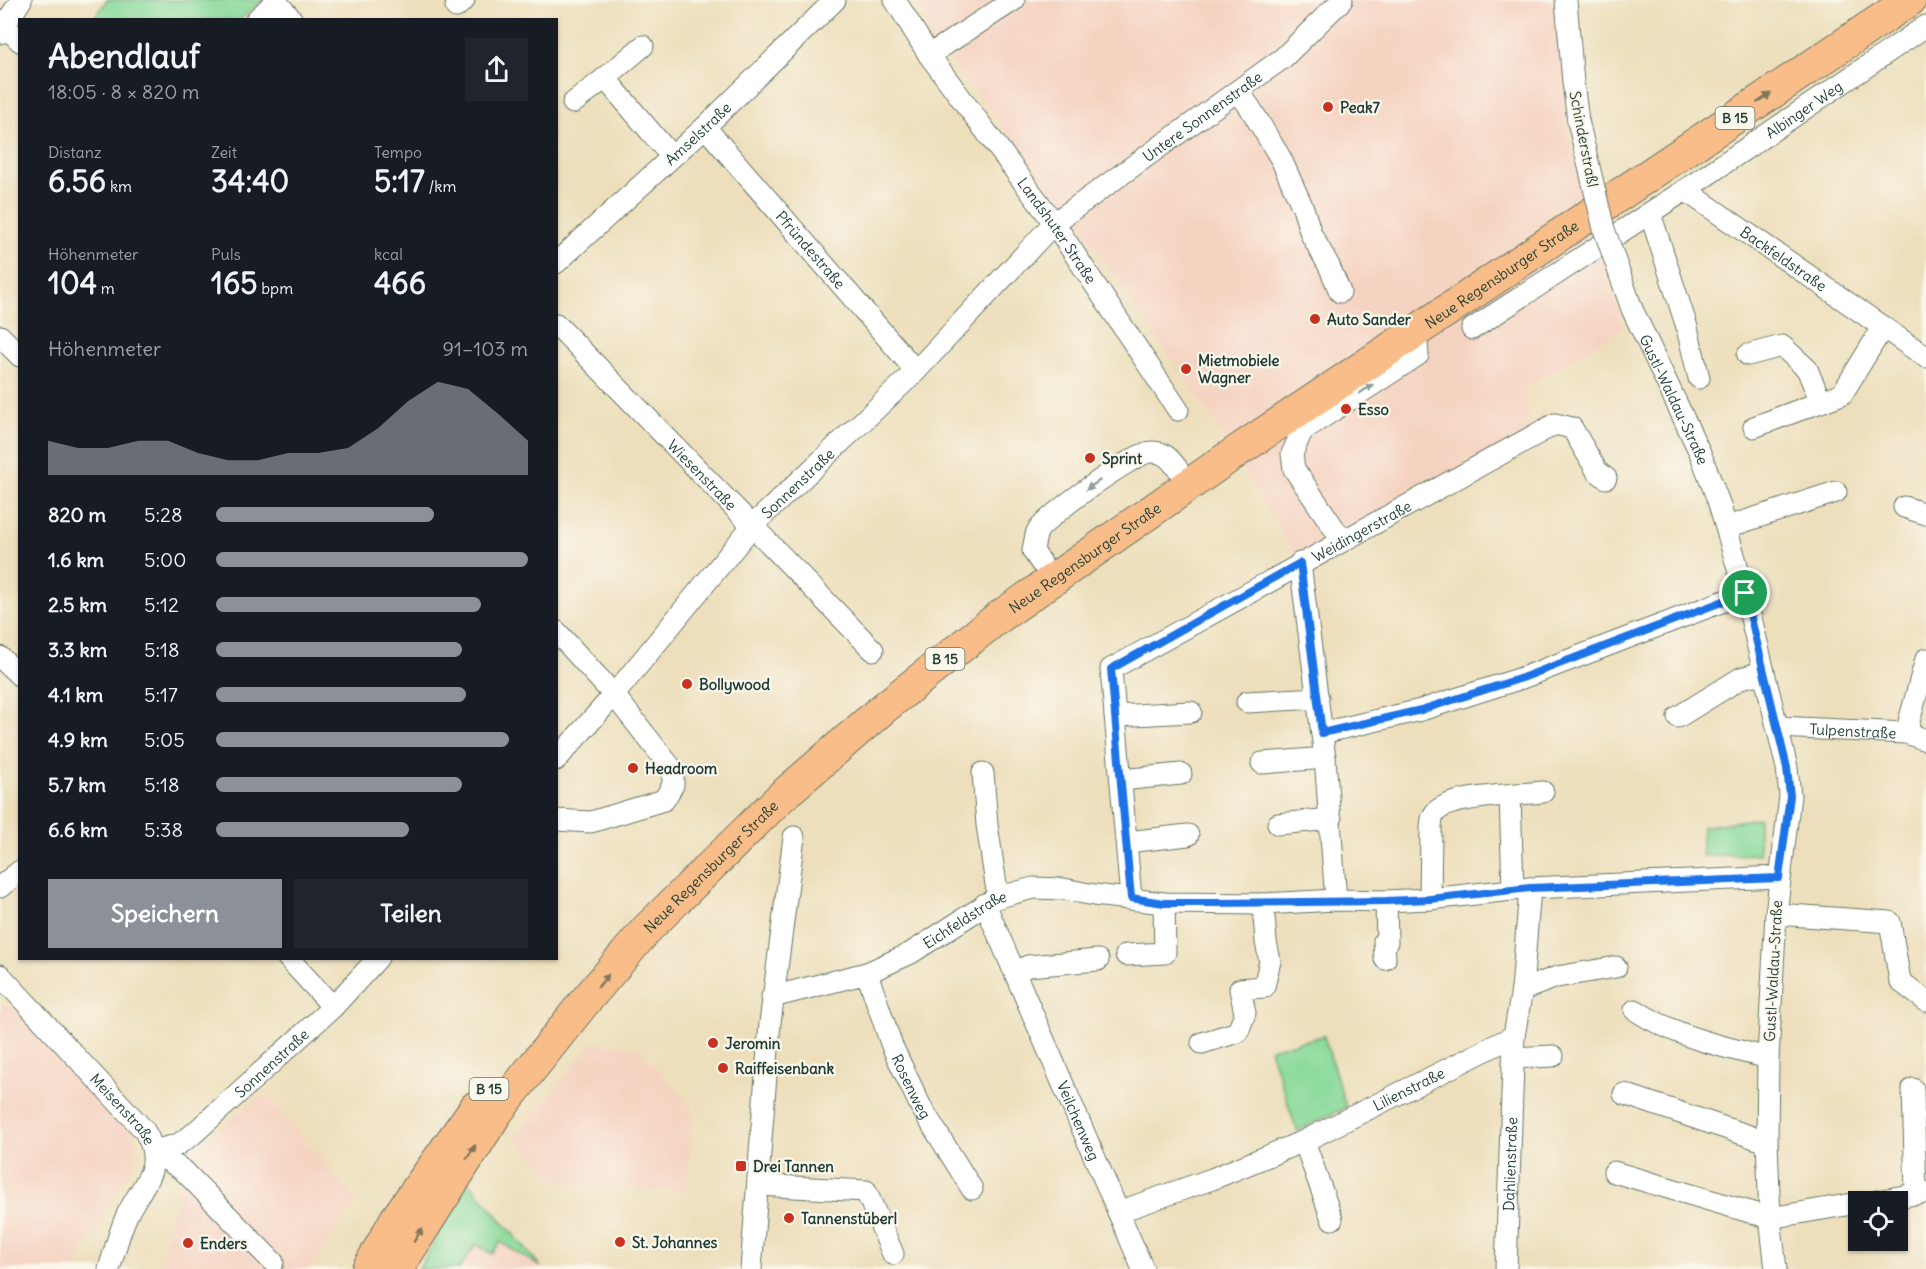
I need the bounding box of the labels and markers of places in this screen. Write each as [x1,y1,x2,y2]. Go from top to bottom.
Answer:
place label: Peak7 [1340,98,1380,117]
marker: Peak7 [1321,100,1335,114]
place label: Auto Sander [1327,310,1412,329]
marker: Auto Sander [1308,312,1322,326]
place label: Mietmobiele Wagner [1198,351,1279,388]
marker: Mietmobiele Wagner [1179,362,1193,376]
place label: Esso [1358,400,1389,419]
marker: Esso [1339,402,1353,416]
place label: Sprint [1102,449,1143,469]
marker: Sprint [1083,451,1097,465]
pin [1719,567,1770,618]
place label: Bollywood [699,675,770,695]
marker: Bollywood [680,677,694,691]
place label: Headroom [645,759,717,778]
marker: Headroom [626,761,640,775]
place label: Jeromin [725,1034,781,1053]
marker: Jeromin [706,1036,720,1050]
place label: Raiffeisenbank [735,1059,834,1078]
marker: Raiffeisenbank [716,1061,730,1075]
place label: Drei Tannen [753,1157,834,1176]
marker: Drei Tannen [734,1159,748,1173]
place label: Tannenstüberl [801,1209,897,1228]
marker: Tannenstüberl [782,1211,796,1225]
place label: St. Johannes [632,1233,718,1252]
place label: Enders [200,1234,247,1253]
marker: St. Johannes [613,1235,627,1249]
marker: Enders [181,1236,195,1250]

